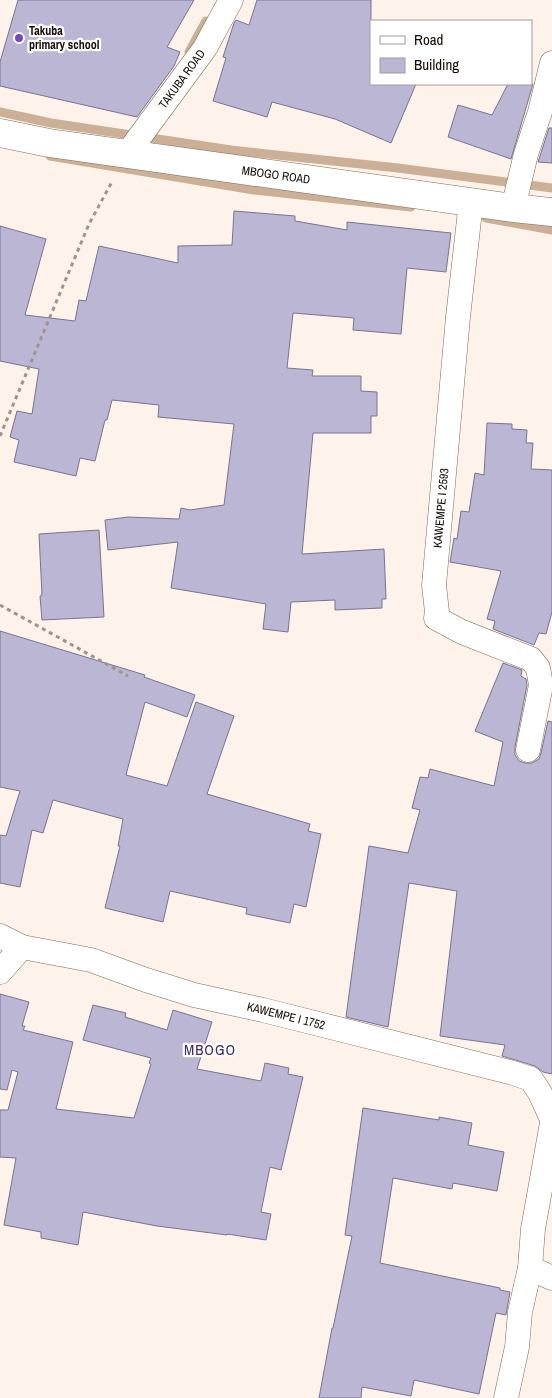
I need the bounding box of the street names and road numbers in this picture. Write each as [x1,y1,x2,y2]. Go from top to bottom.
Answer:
street label: TAKUBA ROAD [155,46,209,112]
street label: MBOGO ROAD [241,162,311,188]
street label: KAWEMPE I 2593 [430,467,452,549]
street label: KAWEMPE I 1752 [245,999,327,1033]

